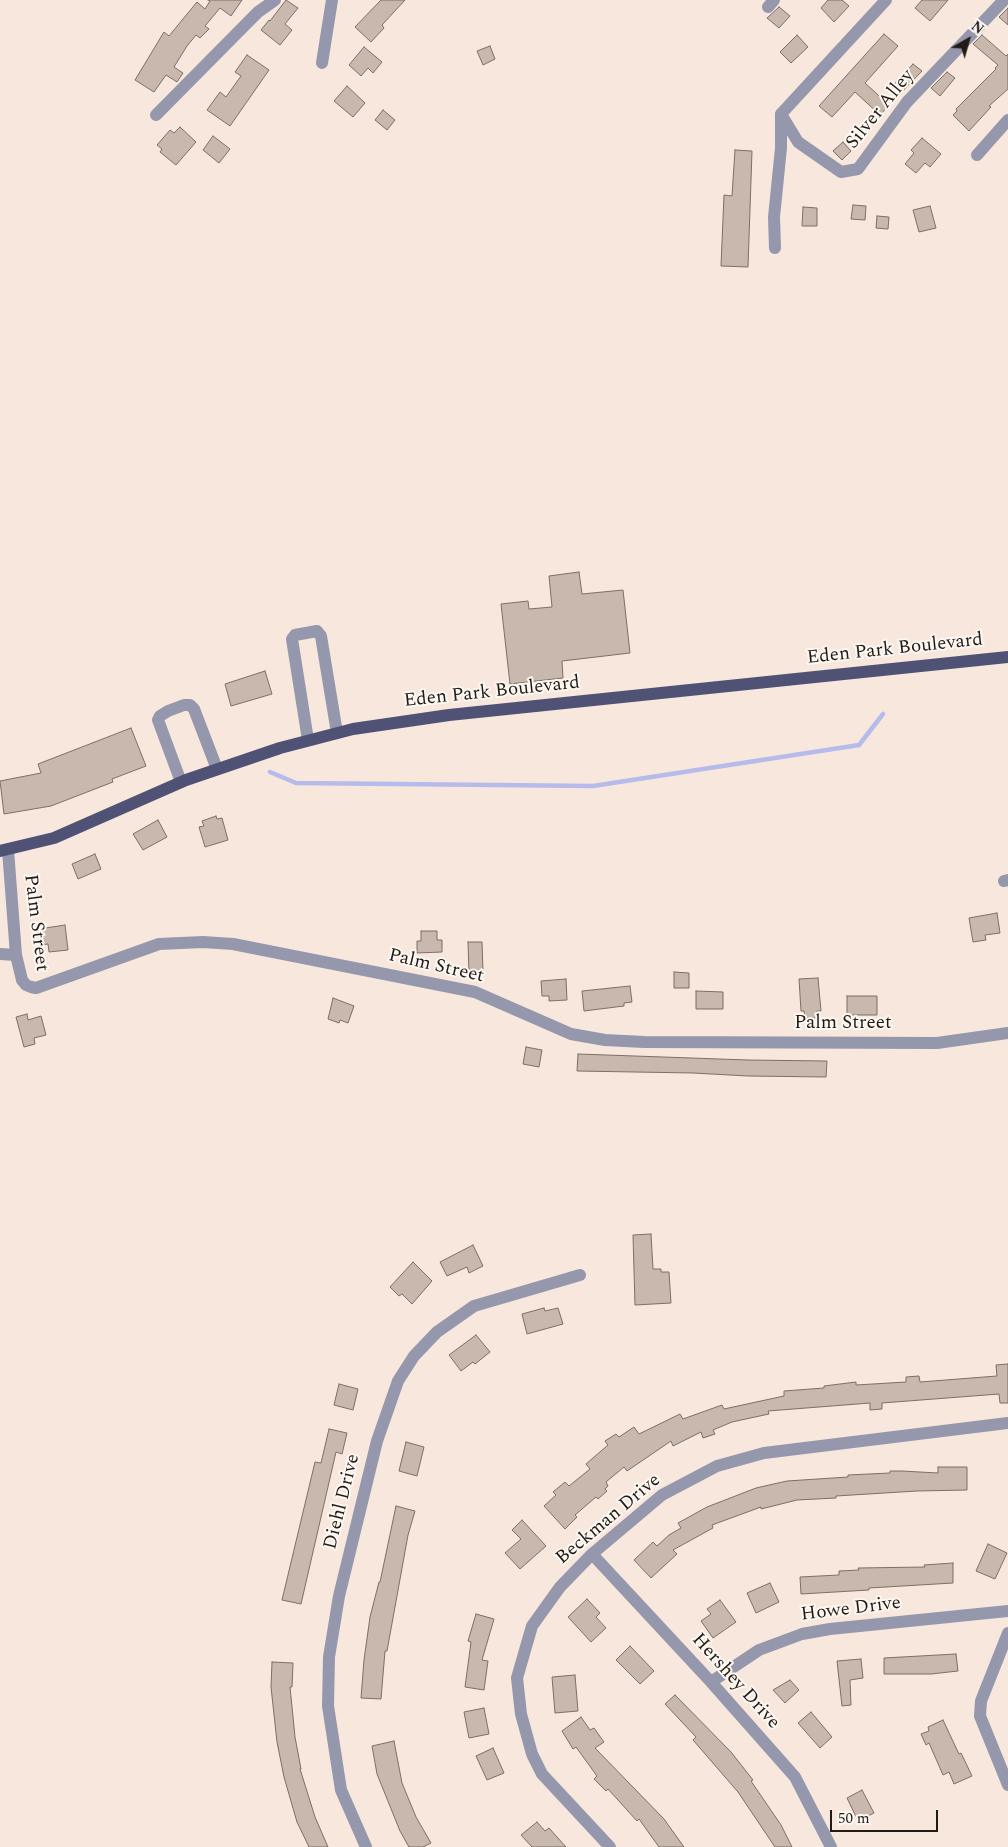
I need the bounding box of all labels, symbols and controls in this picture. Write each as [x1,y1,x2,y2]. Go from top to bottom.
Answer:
north arrow [943,15,993,65]
text: N [967,16,989,40]
street label: Silver Alley [842,66,920,154]
street label: Eden Park Boulevard [806,629,984,671]
street label: Eden Park Boulevard [403,672,581,714]
street label: Palm Street [18,873,52,973]
street label: Palm Street [386,945,486,989]
street label: Palm Street [794,1013,892,1035]
street label: Diehl Drive [320,1452,366,1552]
street label: Beckman Drive [552,1470,666,1570]
street label: Howe Drive [800,1593,902,1627]
street label: Hershey Drive [686,1629,784,1735]
scale bar [833,1800,940,1832]
text: 50 m [838,1807,870,1830]

